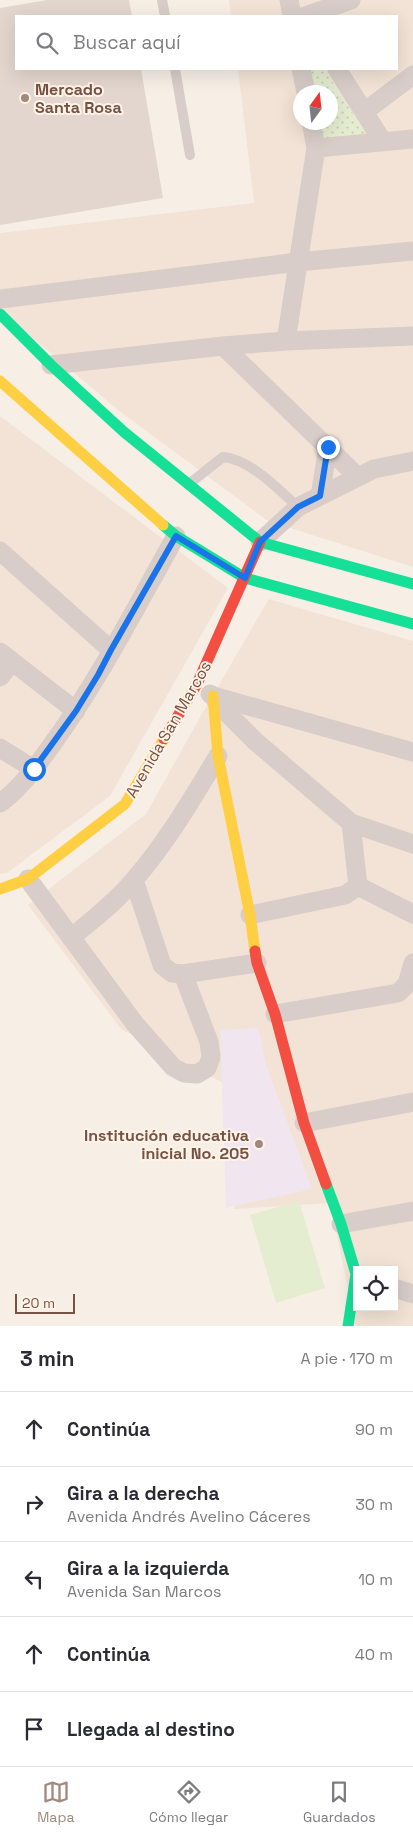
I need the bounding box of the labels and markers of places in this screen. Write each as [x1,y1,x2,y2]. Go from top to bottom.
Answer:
place label: Mercado Santa Rosa [35,79,122,118]
marker: Mercado Santa Rosa [19,92,31,104]
place label: Institución educativa inicial No. 205 [84,1125,249,1164]
marker: Institución educativa inicial No. 205 [253,1138,265,1150]

